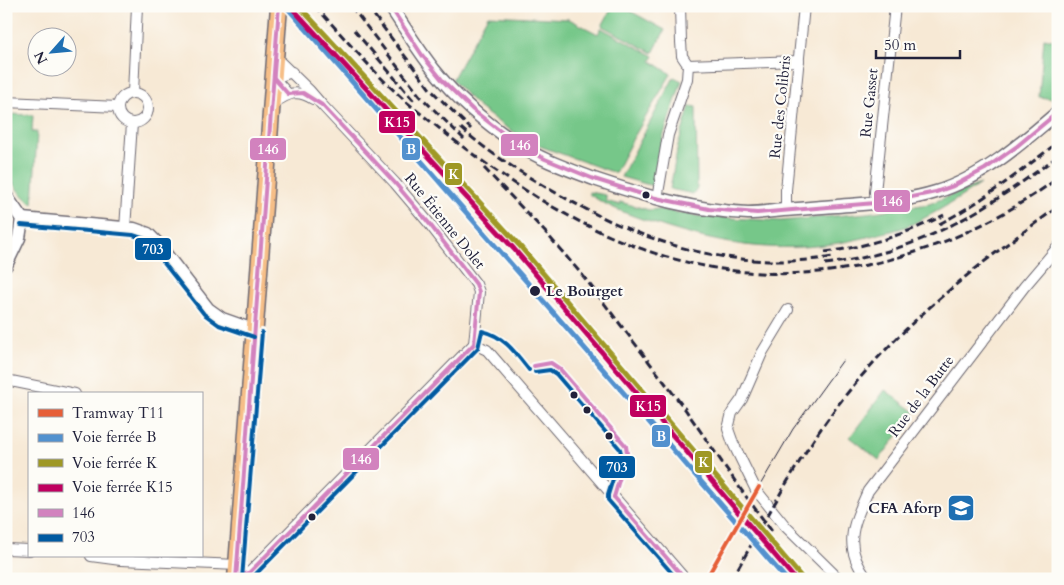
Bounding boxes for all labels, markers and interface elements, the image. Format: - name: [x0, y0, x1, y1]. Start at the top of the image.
- north arrow: [28, 28, 78, 78]
- scale bar: [876, 28, 960, 60]
- text: 50 m: [884, 35, 916, 55]
- text: N: [30, 48, 52, 67]
- street label: Rue des Colibris: [765, 54, 795, 160]
- street label: Rue Gasset: [855, 67, 883, 139]
- line badge: K15: [378, 110, 416, 134]
- text: K15: [384, 113, 410, 132]
- line badge: 146: [500, 133, 539, 157]
- text: 146: [509, 136, 531, 155]
- line badge: 146: [249, 137, 287, 161]
- line badge: B: [401, 137, 421, 161]
- text: 146: [257, 140, 279, 159]
- text: B: [406, 140, 416, 159]
- line badge: K: [444, 162, 463, 186]
- text: K: [448, 165, 460, 184]
- street label: Rue Étienne Dolet: [400, 169, 490, 273]
- line badge: 146: [873, 189, 911, 213]
- unlabelled marker: [641, 190, 651, 200]
- text: 146: [881, 192, 903, 211]
- line badge: 703: [134, 237, 172, 261]
- text: 703: [142, 240, 164, 259]
- place label: Le Bourget: [546, 281, 624, 301]
- marker: Le Bourget: [528, 284, 542, 298]
- street label: Rue de la Butte: [884, 351, 958, 441]
- unlabelled marker: [569, 390, 579, 400]
- legend: [28, 392, 202, 558]
- line badge: K15: [629, 394, 667, 418]
- text: K15: [635, 397, 661, 416]
- text: Tramway T11: [72, 403, 164, 423]
- unlabelled marker: [582, 405, 592, 415]
- line badge: B: [651, 424, 671, 448]
- text: Voie ferrée B: [72, 427, 156, 447]
- text: B: [656, 427, 666, 446]
- unlabelled marker: [604, 431, 614, 441]
- line badge: 146: [342, 447, 380, 471]
- text: 146: [350, 450, 372, 469]
- line badge: K: [694, 450, 713, 474]
- text: Voie ferrée K: [72, 453, 158, 473]
- text: K: [698, 453, 710, 472]
- line badge: 703: [598, 455, 636, 479]
- text: 703: [606, 458, 628, 477]
- text: Voie ferrée K15: [72, 477, 173, 497]
- school or university icon: CFA Aforp: [946, 493, 976, 523]
- place label: CFA Aforp: [868, 498, 942, 518]
- text: 146: [72, 503, 95, 523]
- unlabelled marker: [307, 512, 317, 522]
- text: 703: [72, 527, 95, 547]

